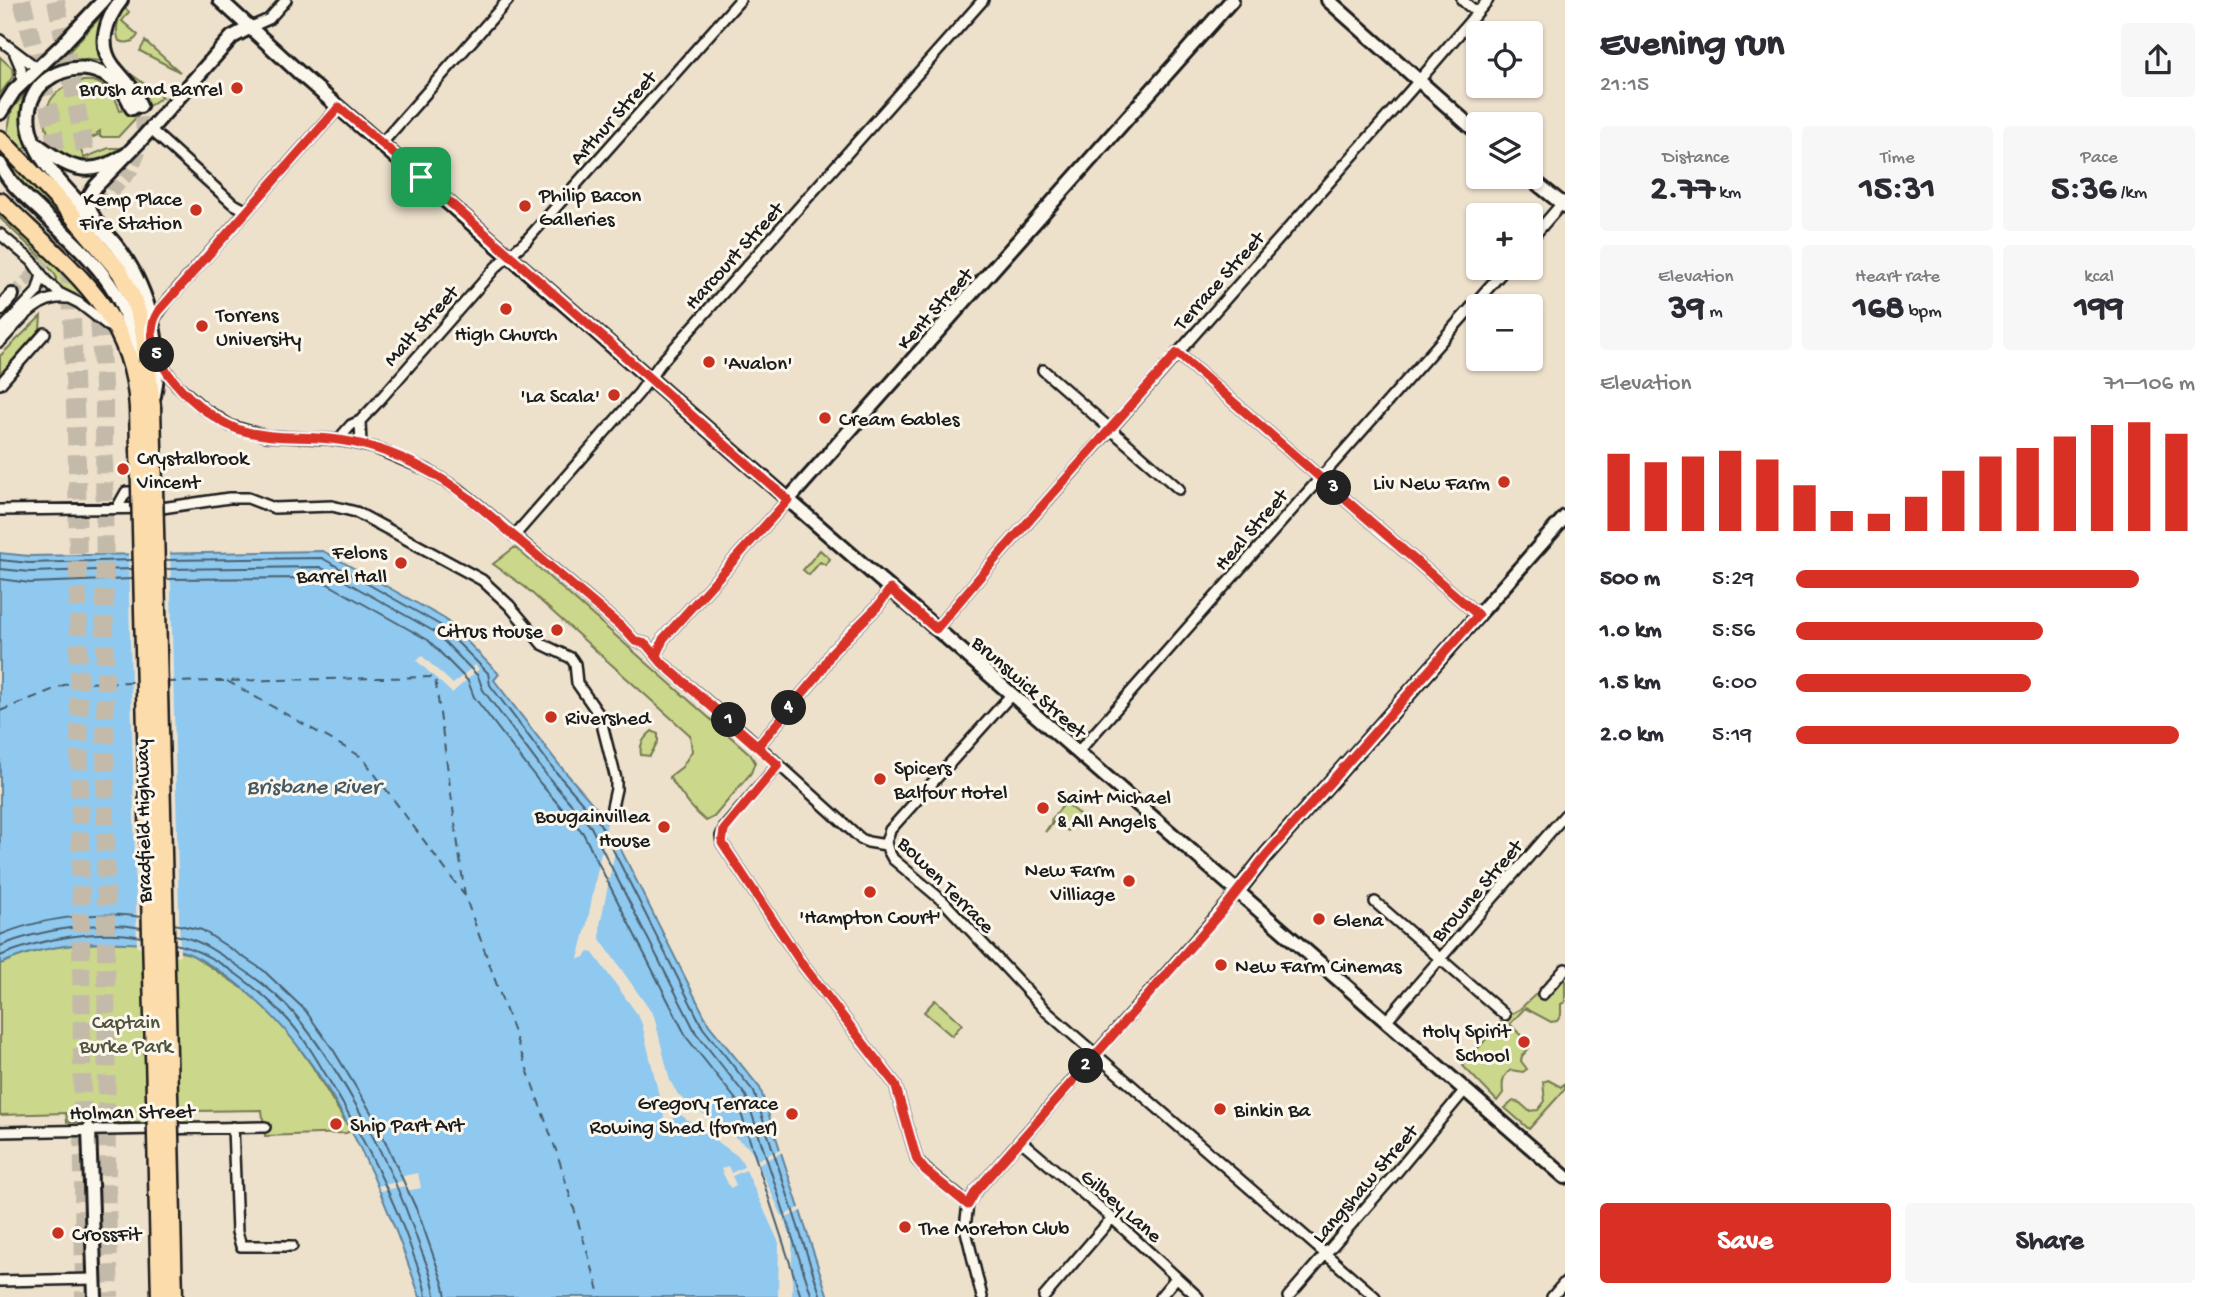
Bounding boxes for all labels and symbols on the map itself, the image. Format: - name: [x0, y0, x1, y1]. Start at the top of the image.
- street label: Arthur Street: [566, 65, 665, 172]
- place label: Brush and Barrel: [78, 79, 223, 104]
- marker: Brush and Barrel: [229, 80, 245, 96]
- pin: [391, 147, 451, 207]
- place label: Philip Bacon Galleries: [538, 185, 641, 234]
- place label: Kemp Place Fire Station: [78, 189, 183, 238]
- street label: Harcourt Street: [681, 197, 792, 316]
- marker: Philip Bacon Galleries: [517, 198, 533, 214]
- marker: Kemp Place Fire Station: [188, 202, 204, 218]
- street label: Terrace Street: [1169, 226, 1273, 338]
- street label: Kent Street: [893, 262, 982, 357]
- street label: Malt Street: [380, 280, 467, 373]
- marker: High Church: [498, 301, 514, 317]
- place label: Torrens University: [215, 305, 301, 354]
- marker: Torrens University: [194, 318, 210, 334]
- place label: High Church: [454, 324, 558, 349]
- pin: 5: [140, 338, 174, 372]
- place label: 'Avalon': [723, 353, 792, 378]
- marker: 'Avalon': [701, 354, 717, 370]
- place label: 'La Scala': [520, 386, 600, 411]
- marker: 'La Scala': [606, 387, 622, 403]
- place label: Cream Gables: [839, 409, 961, 434]
- marker: Cream Gables: [817, 410, 833, 426]
- place label: Crystalbrook Vincent: [136, 448, 251, 497]
- marker: Crystalbrook Vincent: [115, 461, 131, 477]
- pin: 3: [1316, 470, 1352, 505]
- place label: Liv New Farm: [1373, 473, 1490, 498]
- marker: Liv New Farm: [1496, 474, 1512, 490]
- street label: Heal Street: [1210, 483, 1296, 577]
- place label: Felons Barrel Hall: [295, 542, 388, 591]
- marker: Felons Barrel Hall: [393, 555, 409, 571]
- place label: Citrus House: [437, 621, 544, 646]
- marker: Citrus House: [549, 622, 565, 638]
- street label: Brunswick Street: [964, 631, 1092, 747]
- pin: 4: [772, 690, 806, 726]
- pin: 1: [712, 702, 746, 738]
- place label: Rivershed: [565, 708, 652, 733]
- marker: Rivershed: [543, 709, 559, 725]
- street label: Bradfield Highway: [132, 739, 159, 904]
- place label: Spicers Balfour Hotel: [893, 758, 1008, 807]
- marker: Spicers Balfour Hotel: [872, 771, 888, 787]
- water label: Brisbane River: [246, 775, 385, 802]
- place label: Saint Michael & All Angels: [1057, 787, 1171, 836]
- marker: Saint Michael & All Angels: [1035, 800, 1051, 816]
- place label: Bougainvillea House: [534, 806, 651, 855]
- marker: Bougainvillea House: [656, 819, 672, 835]
- street label: Bowen Terrace: [890, 832, 999, 941]
- street label: Browne Street: [1427, 834, 1531, 949]
- place label: New Farm Villiage: [1024, 860, 1116, 909]
- marker: New Farm Villiage: [1121, 873, 1137, 889]
- marker: 'Hampton Court': [862, 884, 878, 900]
- place label: 'Hampton Court': [799, 907, 941, 932]
- place label: Glena: [1333, 910, 1385, 935]
- marker: Glena: [1311, 911, 1327, 927]
- place label: New Farm Cinemas: [1235, 956, 1403, 981]
- marker: New Farm Cinemas: [1213, 957, 1229, 973]
- park label: Captain Burke Park: [78, 1012, 175, 1061]
- place label: Holy Spirit School: [1422, 1021, 1512, 1070]
- marker: Holy Spirit School: [1516, 1034, 1532, 1050]
- pin: 2: [1068, 1048, 1104, 1084]
- place label: Gregory Terrace Rowing Shed (former): [589, 1093, 779, 1142]
- place label: Binkin Ba: [1233, 1100, 1312, 1125]
- street label: Holman Street: [69, 1101, 197, 1128]
- marker: Binkin Ba: [1212, 1101, 1228, 1117]
- marker: Gregory Terrace Rowing Shed (former): [784, 1106, 800, 1122]
- place label: Ship Part Art: [350, 1115, 466, 1140]
- marker: Ship Part Art: [328, 1116, 344, 1132]
- street label: Langshaw Street: [1308, 1119, 1427, 1250]
- street label: Gilbey Lane: [1074, 1165, 1166, 1251]
- place label: The Moreton Club: [918, 1218, 1069, 1243]
- marker: The Moreton Club: [897, 1219, 913, 1235]
- place label: CrossFit: [72, 1224, 143, 1249]
- marker: CrossFit: [50, 1225, 66, 1241]

